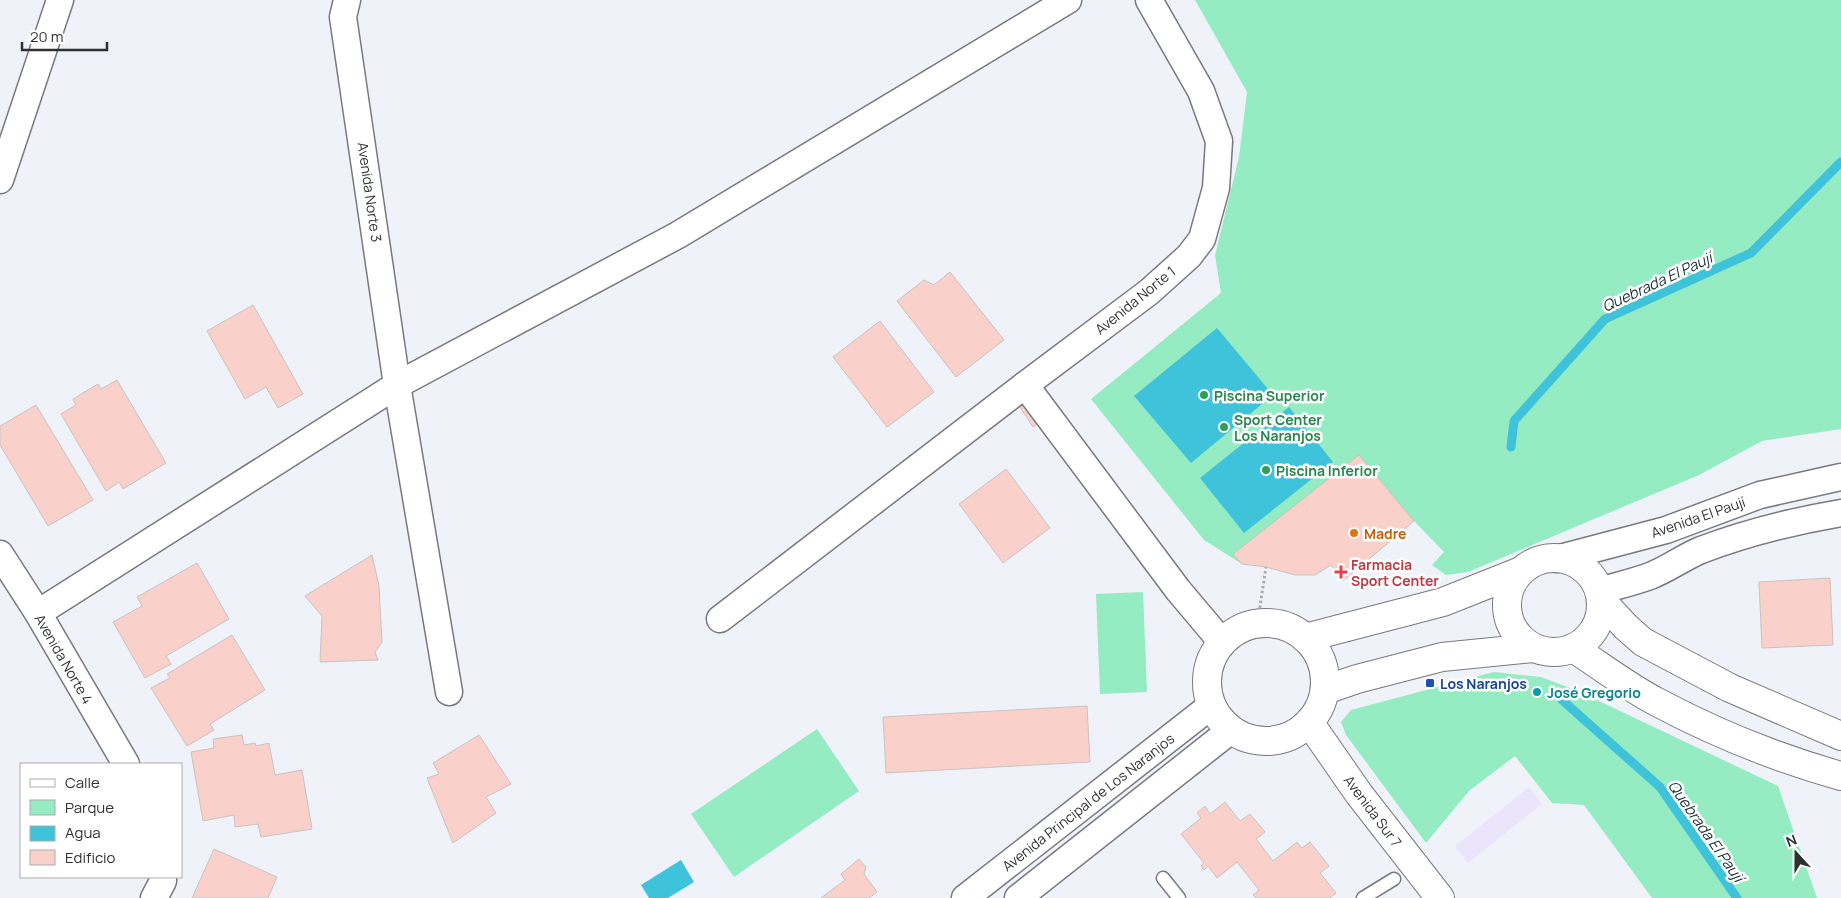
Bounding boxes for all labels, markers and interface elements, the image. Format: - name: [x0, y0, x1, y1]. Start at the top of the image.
- scale bar: [22, 20, 108, 52]
- text: 20 m: [30, 26, 63, 47]
- street label: Avenida Norte 3: [354, 141, 386, 243]
- water label: Quebrada El Paují: [1598, 246, 1719, 317]
- street label: Avenida Norte 1: [1091, 262, 1179, 338]
- place label: Piscina Superior: [1214, 386, 1325, 405]
- marker: Piscina Superior: [1198, 389, 1210, 401]
- place label: Sport Center Los Naranjos: [1234, 410, 1322, 445]
- marker: Sport Center Los Naranjos: [1218, 421, 1230, 433]
- place label: Piscina Inferior: [1276, 461, 1378, 480]
- marker: Piscina Inferior: [1260, 464, 1272, 476]
- street label: Avenida El Paují: [1648, 492, 1748, 542]
- place label: Madre: [1364, 524, 1407, 543]
- marker: Madre: [1348, 527, 1360, 539]
- place label: Farmacia Sport Center: [1351, 555, 1439, 590]
- marker: Farmacia Sport Center: [1335, 566, 1347, 578]
- street label: Avenida Norte 4: [31, 610, 97, 708]
- place label: Los Naranjos: [1440, 674, 1527, 693]
- marker: Los Naranjos: [1424, 677, 1436, 689]
- place label: José Gregorio: [1547, 683, 1641, 702]
- marker: José Gregorio: [1531, 686, 1543, 698]
- street label: Avenida Principal de Los Naranjos: [998, 729, 1178, 875]
- legend: [20, 763, 182, 878]
- street label: Avenida Sur 7: [1340, 771, 1406, 851]
- text: Calle: [65, 772, 100, 793]
- water label: Quebrada El Paují: [1663, 776, 1751, 889]
- text: Parque: [65, 797, 114, 818]
- text: Agua: [65, 822, 101, 843]
- north arrow: [1771, 828, 1821, 878]
- text: N: [1783, 830, 1799, 851]
- text: Edificio: [65, 847, 116, 868]

